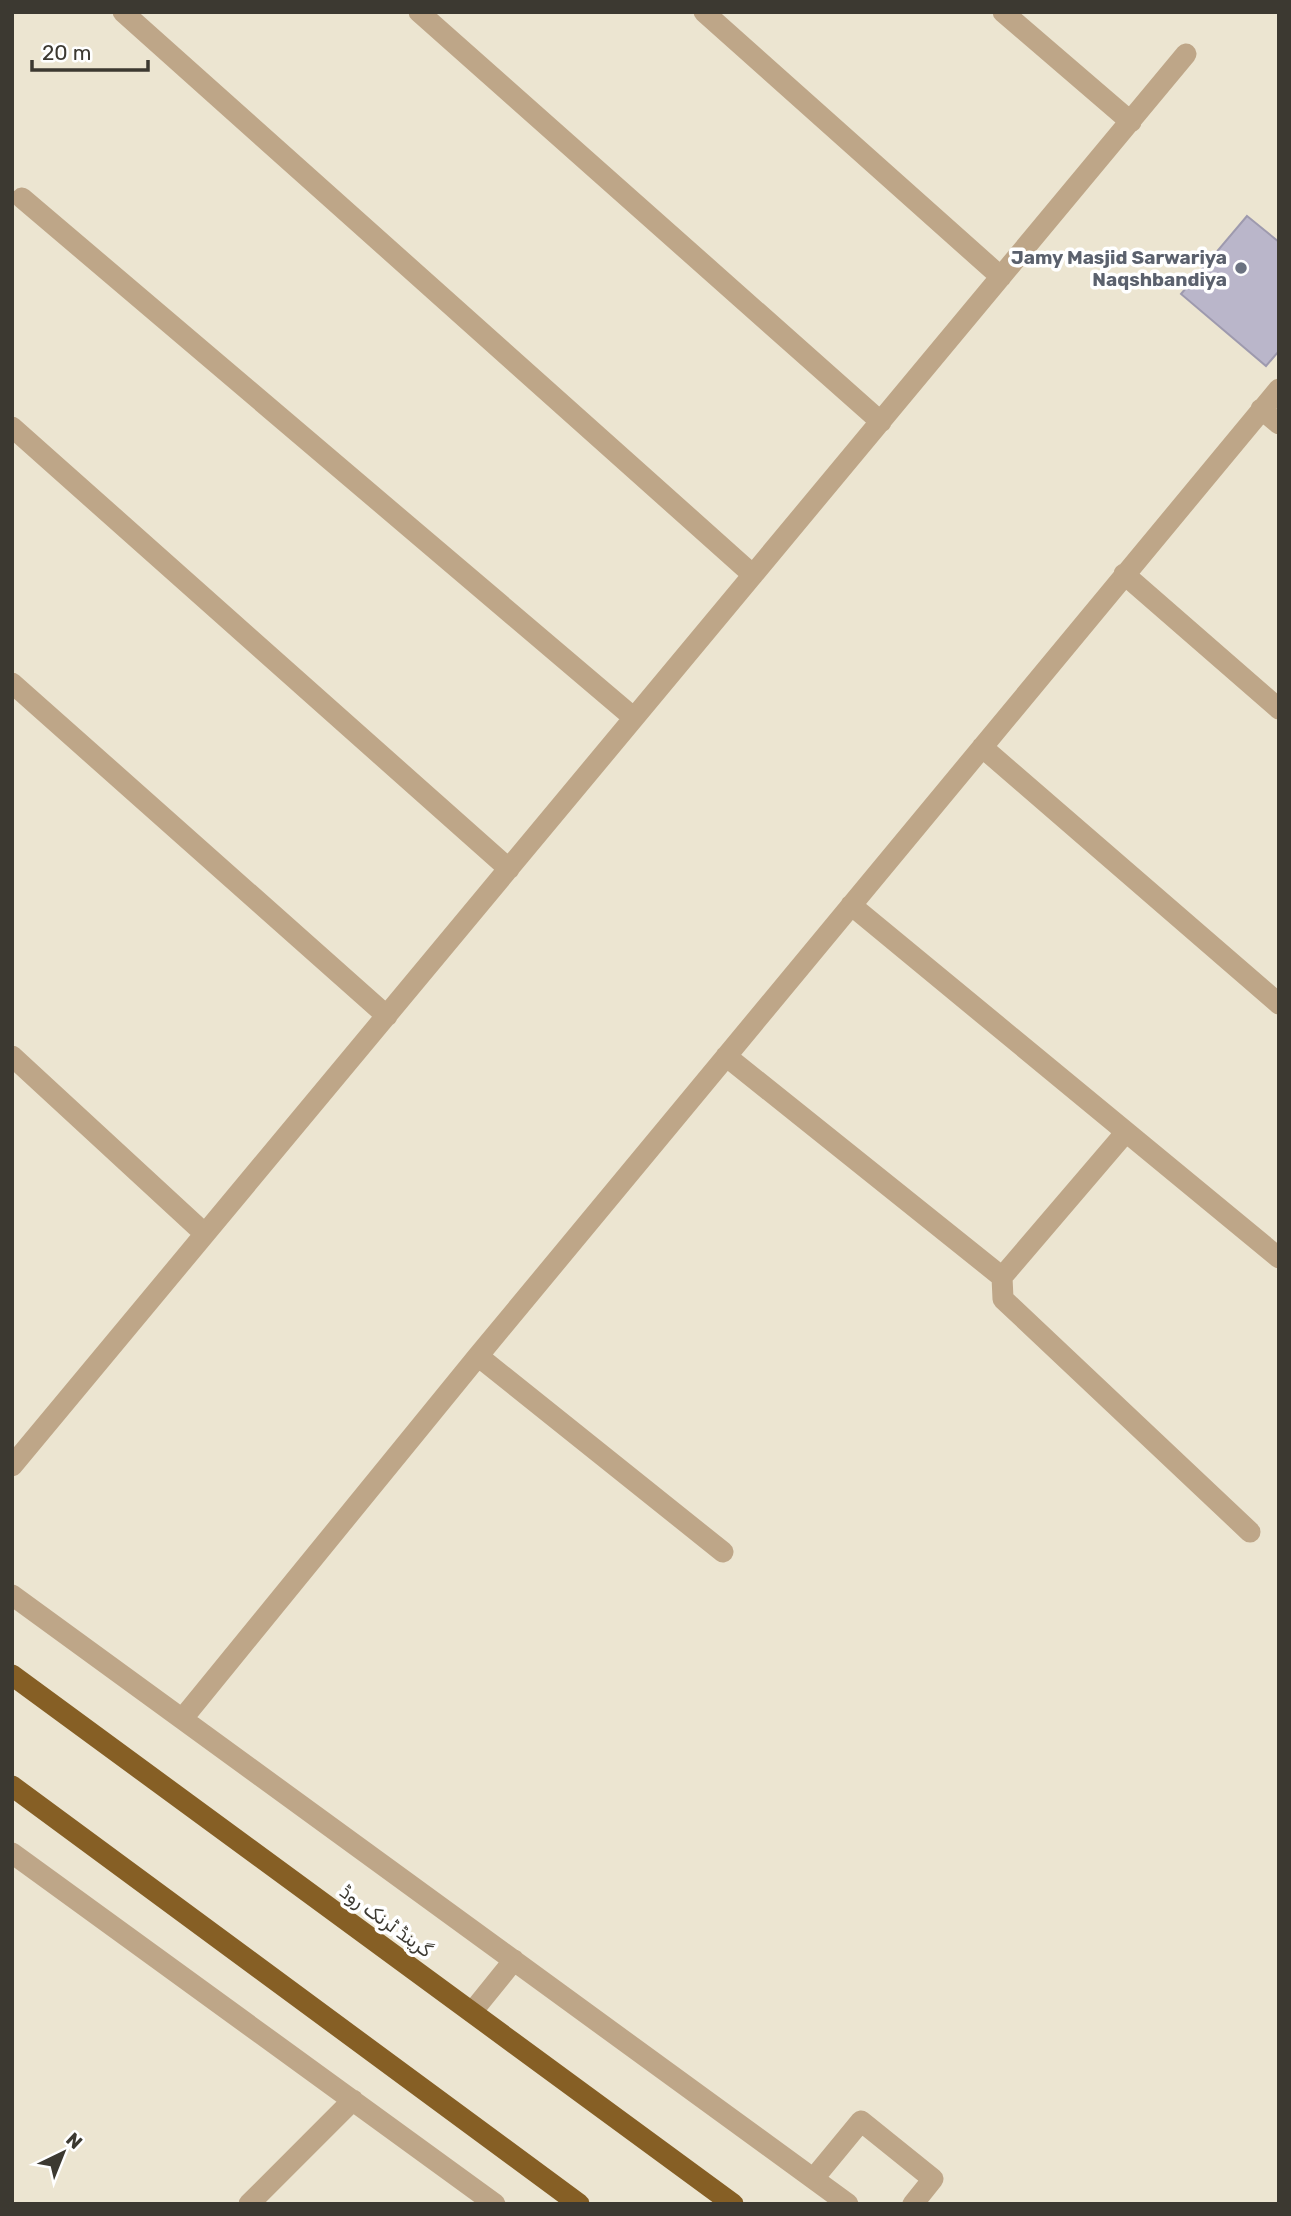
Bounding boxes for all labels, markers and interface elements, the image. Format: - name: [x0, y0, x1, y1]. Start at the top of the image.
- scale bar: [32, 28, 147, 72]
- text: 20 m: [42, 40, 91, 65]
- place label: Jamy Masjid Sarwariya Naqshbandiya: [1011, 246, 1227, 291]
- marker: Jamy Masjid Sarwariya Naqshbandiya: [1233, 260, 1249, 276]
- street label: گرینڈ ٹرنک روڈ: [336, 1880, 437, 1962]
- north arrow: [28, 2118, 98, 2188]
- text: N: [61, 2128, 87, 2154]

